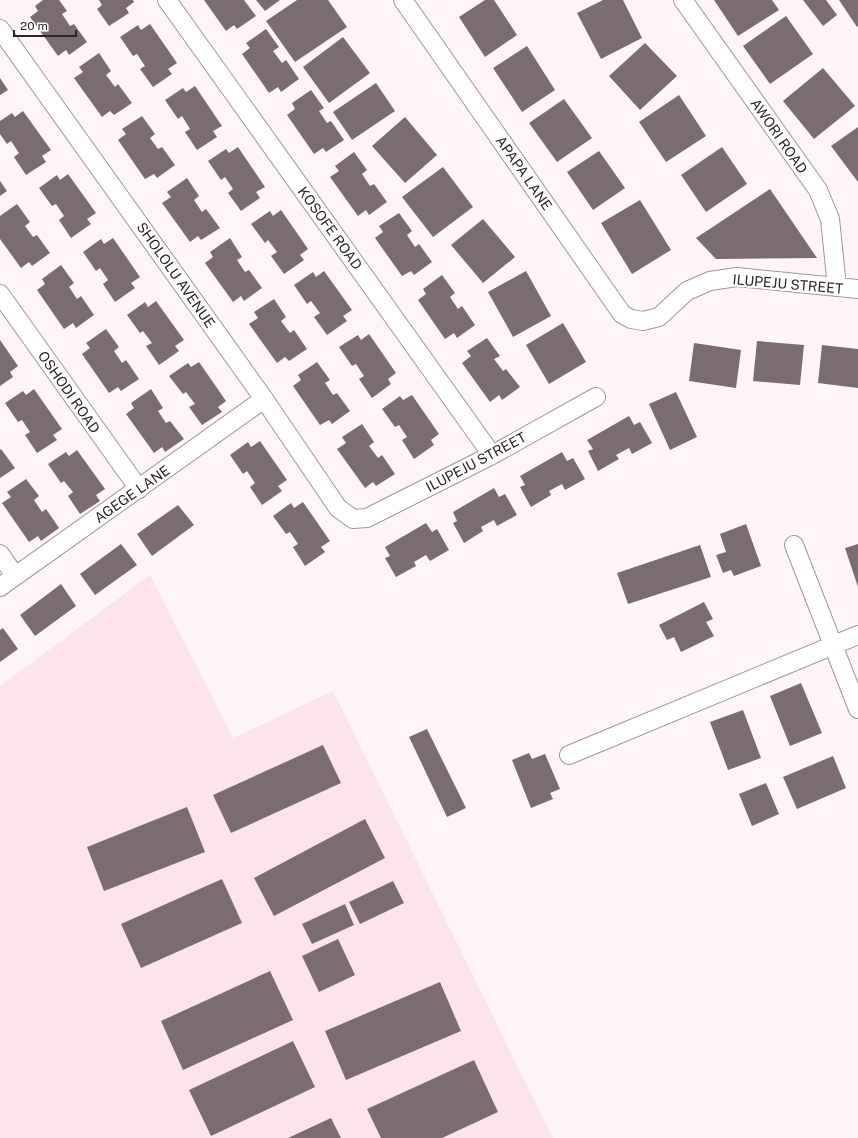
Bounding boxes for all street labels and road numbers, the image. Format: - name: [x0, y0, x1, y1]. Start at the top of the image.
- street label: AWORI ROAD: [747, 96, 811, 176]
- street label: APAPA LANE: [493, 133, 555, 213]
- street label: KOSOFE ROAD: [295, 183, 365, 273]
- street label: SHOLOLU AVENUE: [134, 219, 218, 331]
- street label: ILUPEJU STREET: [732, 271, 844, 297]
- street label: OSHODI ROAD: [35, 348, 103, 436]
- street label: ILUPEJU STREET: [423, 429, 529, 495]
- street label: AGEGE LANE: [91, 462, 173, 526]

